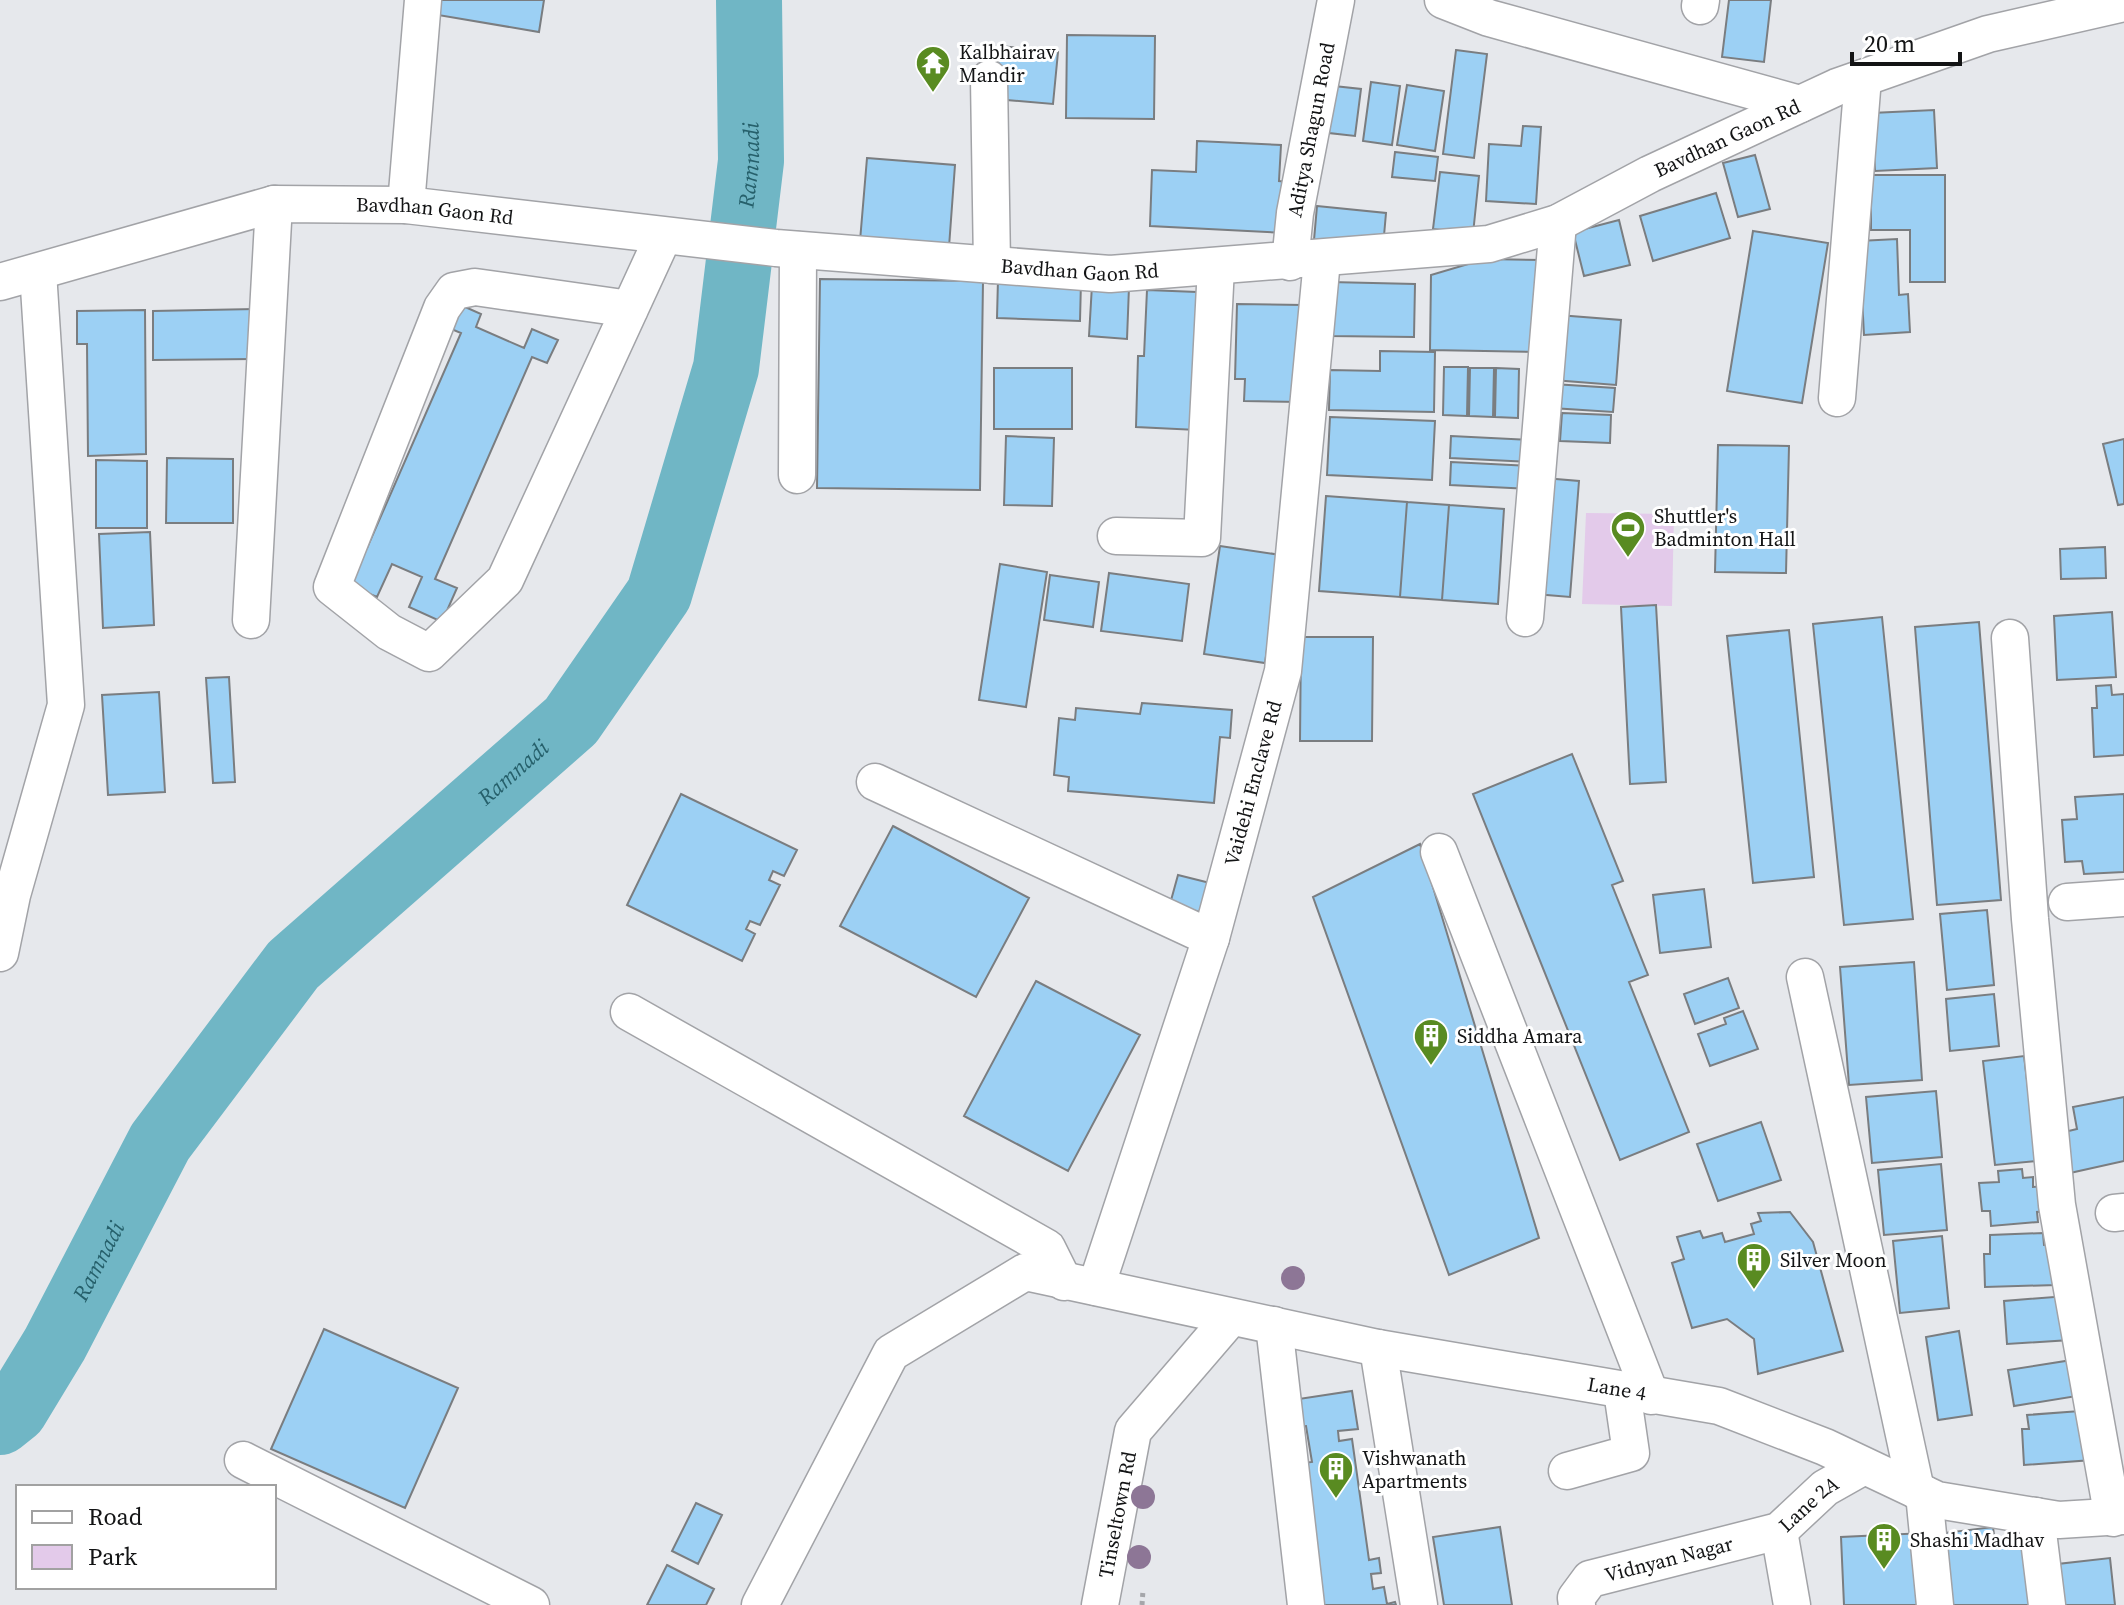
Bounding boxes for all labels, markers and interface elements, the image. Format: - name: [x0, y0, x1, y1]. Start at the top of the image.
- scale bar: [1852, 16, 1960, 66]
- text: 20 m: [1864, 27, 1915, 60]
- place label: Kalbhairav Mandir: [959, 38, 1056, 89]
- street label: Aditya Shagun Road: [1280, 39, 1342, 220]
- temple icon: Kalbhairav Mandir: [914, 44, 952, 94]
- street label: Bavdhan Gaon Rd: [1650, 92, 1805, 184]
- water label: Ramnadi: [730, 122, 766, 210]
- street label: Bavdhan Gaon Rd: [356, 191, 516, 231]
- street label: Bavdhan Gaon Rd: [1000, 252, 1160, 288]
- place label: Shuttler's Badminton Hall: [1654, 502, 1796, 553]
- sports icon: Shuttler's Badminton Hall: [1609, 509, 1647, 559]
- street label: Vaidehi Enclave Rd: [1217, 697, 1289, 869]
- water label: Ramnadi: [470, 732, 555, 812]
- building icon: Siddha Amara: [1412, 1017, 1450, 1067]
- place label: Siddha Amara: [1457, 1022, 1583, 1050]
- water label: Ramnadi: [65, 1216, 131, 1307]
- building icon: Silver Moon: [1735, 1241, 1773, 1291]
- place label: Silver Moon: [1780, 1246, 1887, 1274]
- street label: Lane 4: [1585, 1370, 1648, 1407]
- place label: Vishwanath Apartments: [1362, 1444, 1467, 1495]
- street label: Tinseltown Rd: [1091, 1448, 1143, 1580]
- building icon: Vishwanath Apartments: [1317, 1450, 1355, 1500]
- street label: Lane 2A: [1772, 1469, 1844, 1538]
- legend: [16, 1485, 276, 1589]
- text: Road: [88, 1500, 143, 1533]
- building icon: Shashi Madhav: [1865, 1521, 1903, 1571]
- place label: Shashi Madhav: [1910, 1526, 2044, 1554]
- street label: Vidnyan Nagar: [1602, 1529, 1737, 1589]
- text: Park: [88, 1540, 138, 1573]

